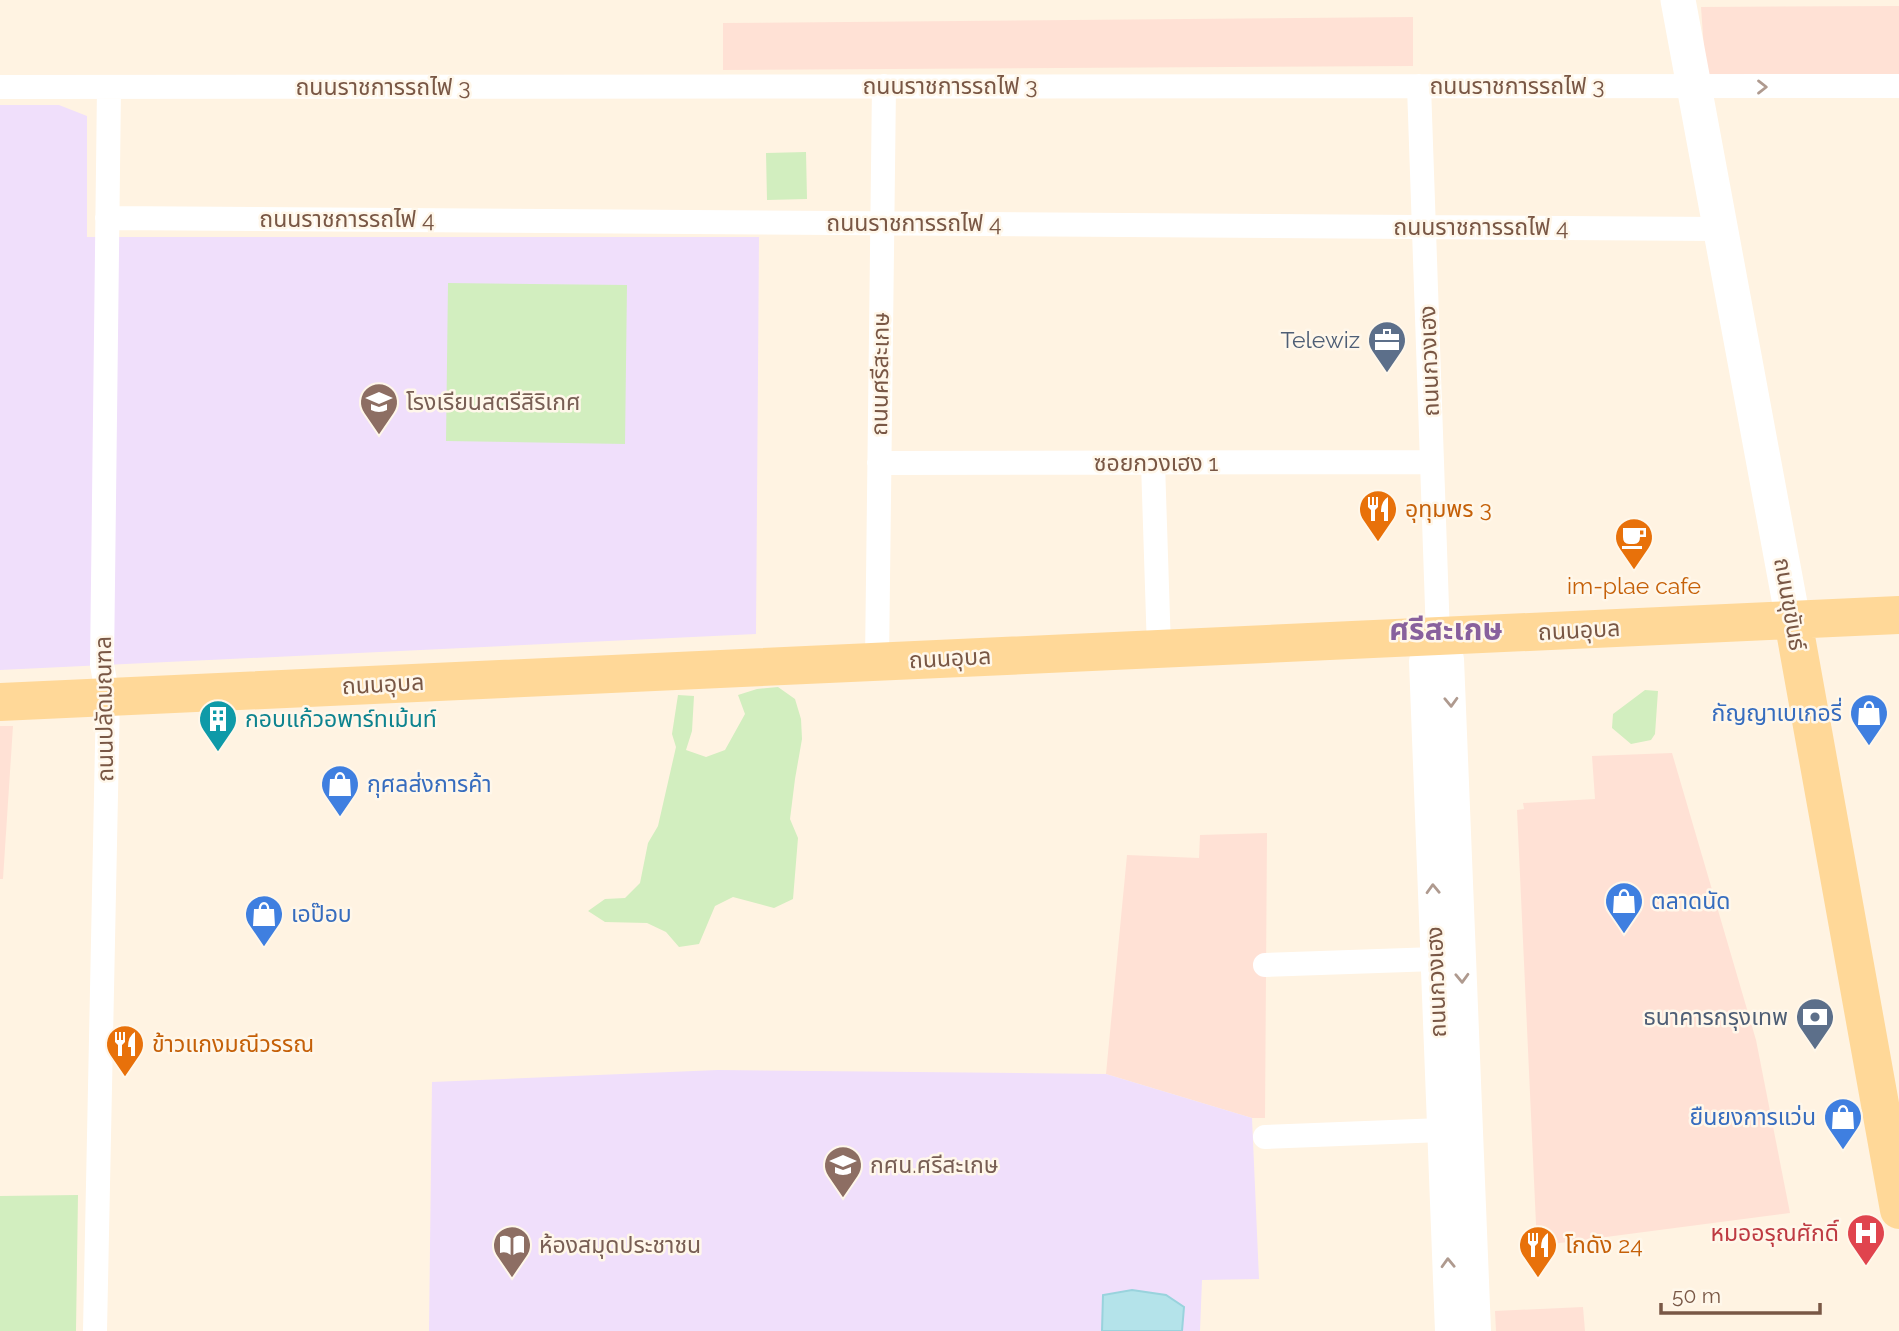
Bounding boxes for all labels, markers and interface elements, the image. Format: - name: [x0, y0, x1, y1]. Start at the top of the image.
- street label: ถนนราชการรถไฟ 3: [862, 72, 1038, 99]
- street label: ถนนราชการรถไฟ 3: [1429, 72, 1605, 99]
- street label: ถนนราชการรถไฟ 3: [295, 73, 471, 100]
- one-way arrow: [1758, 79, 1768, 95]
- street label: ถนนราชการรถไฟ 4: [259, 205, 435, 232]
- street label: ถนนราชการรถไฟ 4: [826, 209, 1002, 236]
- street label: ถนนราชการรถไฟ 4: [1393, 213, 1569, 240]
- street label: ถนนกวงเฮง: [1413, 305, 1444, 417]
- street label: ถนนศรีสะเกษ: [865, 312, 894, 436]
- office icon: Telewiz: [1366, 319, 1408, 374]
- place label: Telewiz: [1281, 326, 1360, 353]
- school or university icon: โรงเรียนสตรีสิริเกศ: [358, 381, 400, 436]
- place label: โรงเรียนสตรีสิริเกศ: [406, 388, 580, 415]
- street label: ซอยกวงเฮง 1: [1094, 449, 1218, 476]
- restaurant icon: อุทุมพร 3: [1357, 488, 1399, 543]
- place label: อุทุมพร 3: [1405, 495, 1492, 523]
- cafe icon: im-plae cafe: [1613, 516, 1655, 571]
- street label: ถนนขุขันธ์: [1768, 555, 1812, 653]
- place label: im-plae cafe: [1567, 572, 1701, 599]
- district label: ศรีสะเกษ: [1389, 612, 1503, 647]
- street label: ถนนอุบล: [1537, 614, 1621, 646]
- street label: ถนนปลัดมณฑล: [89, 636, 118, 782]
- street label: ถนนอุบล: [908, 642, 992, 674]
- street label: ถนนอุบล: [341, 668, 425, 700]
- shop icon: กัญญาเบเกอรี่: [1848, 692, 1890, 747]
- one-way arrow: [1443, 696, 1458, 707]
- place label: กัญญาเบเกอรี่: [1712, 697, 1842, 726]
- building icon: กอบแก้วอพาร์ทเม้นท์: [197, 698, 239, 753]
- place label: กอบแก้วอพาร์ทเม้นท์: [245, 705, 437, 732]
- shop icon: กุศลส่งการค้า: [319, 763, 361, 818]
- place label: กุศลส่งการค้า: [367, 770, 492, 798]
- shop icon: ตลาดนัด: [1603, 880, 1645, 935]
- one-way arrow: [1425, 883, 1440, 894]
- place label: ตลาดนัด: [1651, 887, 1731, 914]
- shop icon: เอป๊อบ: [243, 893, 285, 948]
- place label: เอป๊อบ: [291, 900, 352, 927]
- street label: ถนนกวงเฮง: [1420, 926, 1451, 1038]
- one-way arrow: [1455, 973, 1470, 984]
- bank icon: ธนาคารกรุงเทพ: [1794, 996, 1836, 1051]
- place label: ธนาคารกรุงเทพ: [1643, 1003, 1788, 1031]
- restaurant icon: ข้าวแกงมณีวรรณ: [104, 1023, 146, 1078]
- place label: ข้าวแกงมณีวรรณ: [152, 1030, 314, 1057]
- shop icon: ยืนยงการแว่น: [1822, 1096, 1864, 1151]
- place label: ยืนยงการแว่น: [1690, 1103, 1816, 1130]
- school or university icon: กศน.ศรีสะเกษ: [822, 1144, 864, 1199]
- place label: กศน.ศรีสะเกษ: [870, 1151, 999, 1178]
- hospital icon: หมออรุณศักดิ์: [1845, 1212, 1887, 1267]
- place label: หมออรุณศักดิ์: [1710, 1219, 1839, 1247]
- library icon: ห้องสมุดประชาชน: [491, 1224, 533, 1279]
- restaurant icon: โกดัง 24: [1517, 1224, 1559, 1279]
- place label: ห้องสมุดประชาชน: [539, 1231, 701, 1259]
- place label: โกดัง 24: [1565, 1231, 1643, 1258]
- one-way arrow: [1440, 1257, 1455, 1268]
- scale bar: [1661, 1272, 1820, 1316]
- text: 50 m: [1672, 1283, 1721, 1308]

